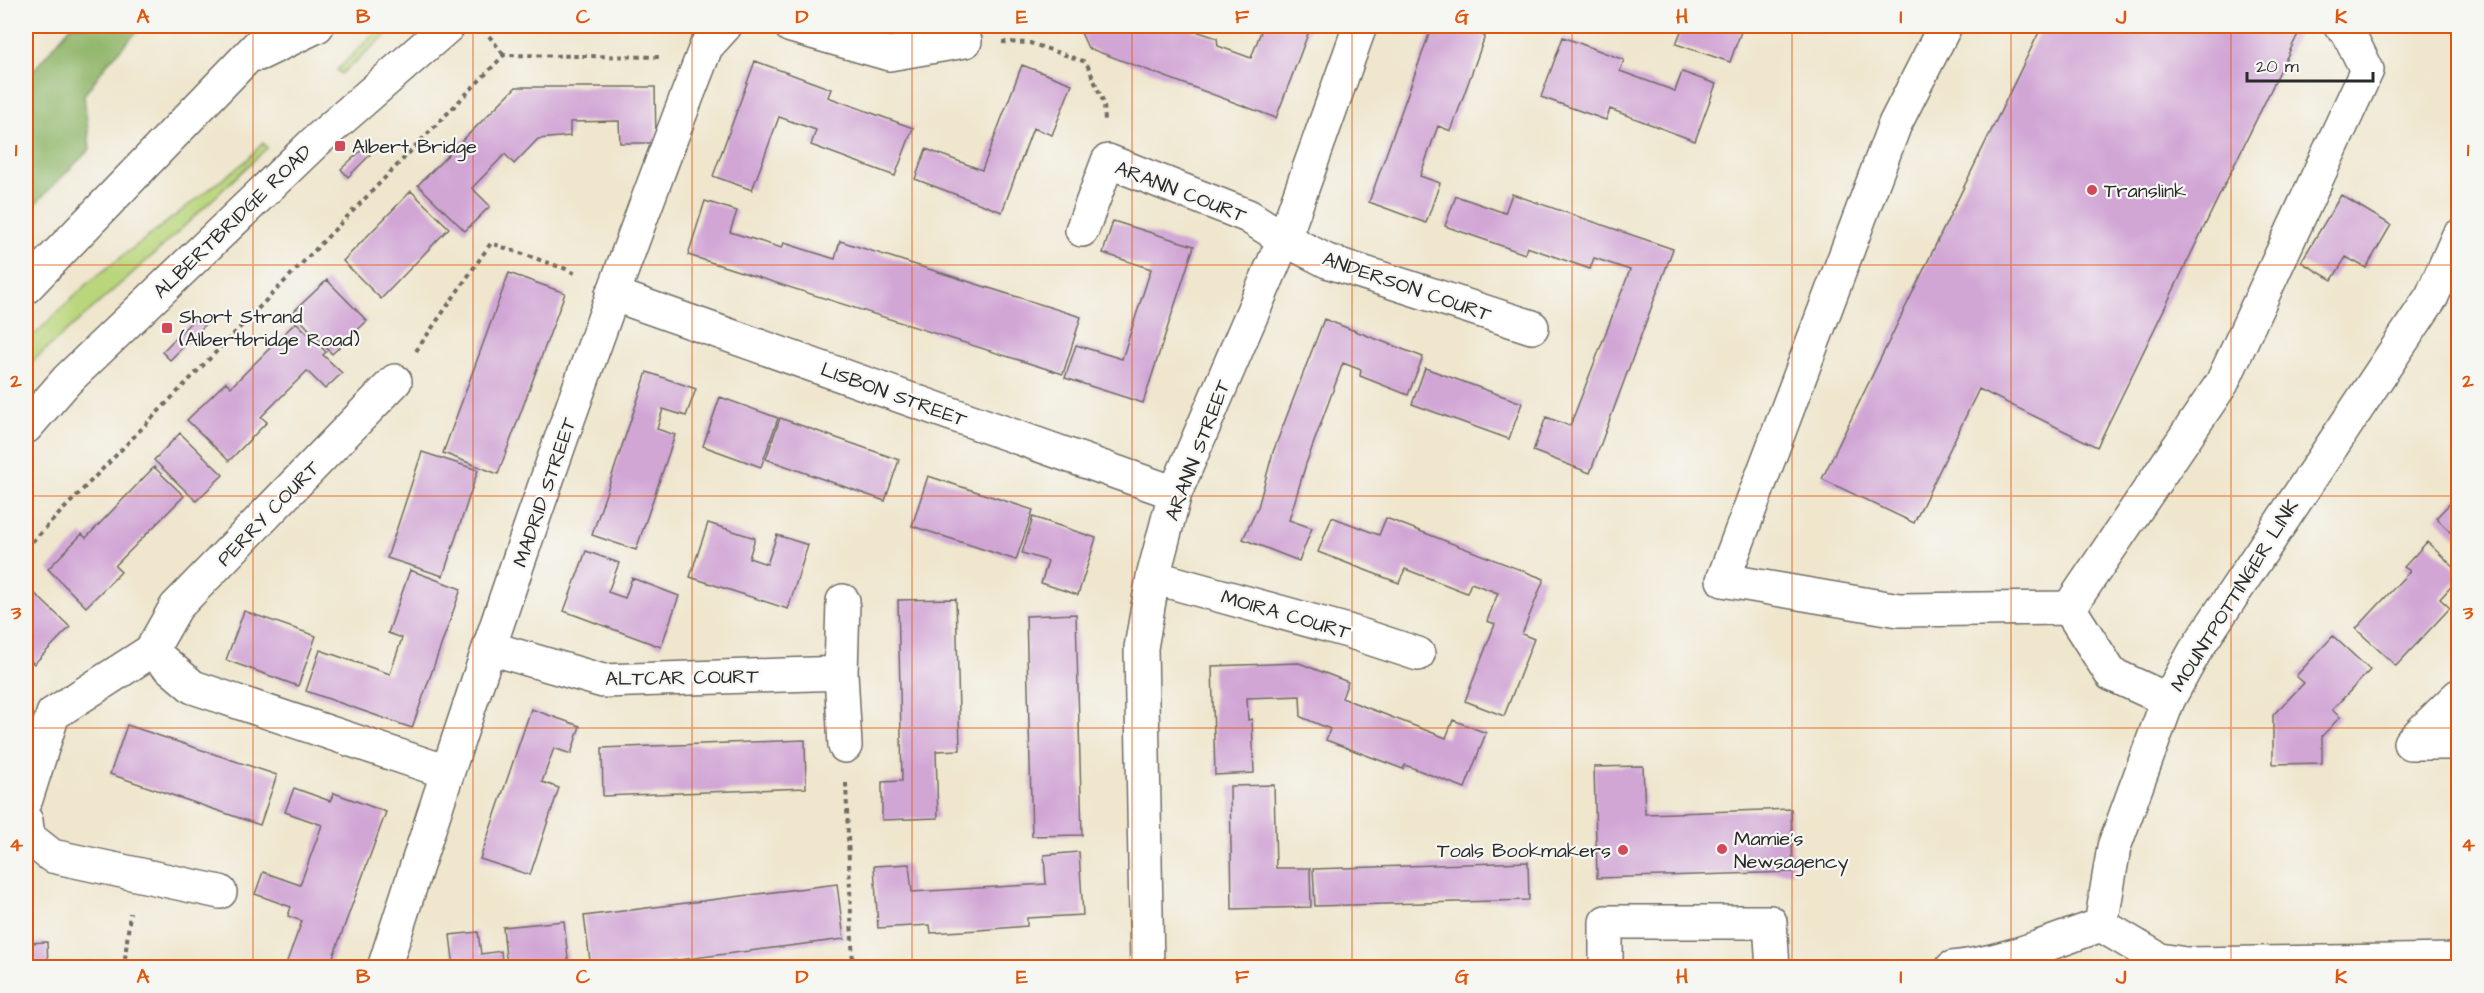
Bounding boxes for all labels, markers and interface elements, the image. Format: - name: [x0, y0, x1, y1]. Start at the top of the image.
- text: A: [137, 3, 150, 31]
- text: B: [356, 3, 371, 31]
- text: C: [576, 3, 591, 31]
- text: D: [796, 3, 809, 31]
- text: E: [1016, 3, 1028, 31]
- text: F: [1235, 3, 1250, 31]
- text: G: [1455, 3, 1469, 31]
- text: H: [1676, 3, 1688, 31]
- text: I: [1899, 3, 1903, 31]
- text: J: [2115, 3, 2127, 31]
- text: K: [2335, 3, 2348, 31]
- scale bar: [2247, 45, 2373, 83]
- text: 20 m: [2256, 54, 2299, 79]
- place label: Albert Bridge: [352, 133, 477, 162]
- text: 1: [15, 136, 18, 164]
- text: 1: [2467, 136, 2470, 164]
- street label: ALBERTBRIDGE ROAD: [147, 138, 318, 305]
- marker: Albert Bridge: [333, 139, 347, 153]
- street label: ARANN COURT: [1111, 154, 1251, 230]
- place label: Translink: [2104, 177, 2186, 205]
- marker: Translink: [2085, 183, 2099, 197]
- street label: ANDERSON COURT: [1319, 245, 1495, 329]
- place label: Short Strand (Albertbridge Road): [179, 303, 360, 355]
- marker: Short Strand (Albertbridge Road): [160, 321, 174, 335]
- street label: LISBON STREET: [817, 356, 971, 435]
- text: 2: [9, 367, 22, 395]
- text: 2: [2461, 367, 2474, 395]
- street label: ARANN STREET: [1158, 375, 1238, 525]
- street label: MADRID STREET: [506, 413, 584, 571]
- street label: PERRY COURT: [211, 454, 327, 573]
- street label: MOUNTPOTTINGER LINK: [2164, 494, 2306, 697]
- street label: MOIRA COURT: [1218, 583, 1354, 647]
- text: 3: [10, 599, 22, 627]
- text: 3: [2462, 599, 2474, 627]
- street label: ALTCAR COURT: [605, 663, 760, 693]
- place label: Mamie's Newsagency: [1734, 825, 1849, 877]
- text: 4: [9, 831, 23, 859]
- text: 4: [2461, 831, 2475, 859]
- place label: Toals Bookmakers: [1437, 837, 1611, 865]
- marker: Mamie's Newsagency: [1715, 842, 1729, 856]
- marker: Toals Bookmakers: [1616, 843, 1630, 857]
- text: A: [137, 963, 150, 991]
- text: B: [356, 963, 371, 991]
- text: C: [576, 963, 591, 991]
- text: D: [796, 963, 809, 991]
- text: E: [1016, 963, 1028, 991]
- text: F: [1235, 963, 1250, 991]
- text: G: [1455, 963, 1469, 991]
- text: H: [1676, 963, 1688, 991]
- text: I: [1899, 963, 1903, 991]
- text: J: [2115, 963, 2127, 991]
- text: K: [2335, 963, 2348, 991]

